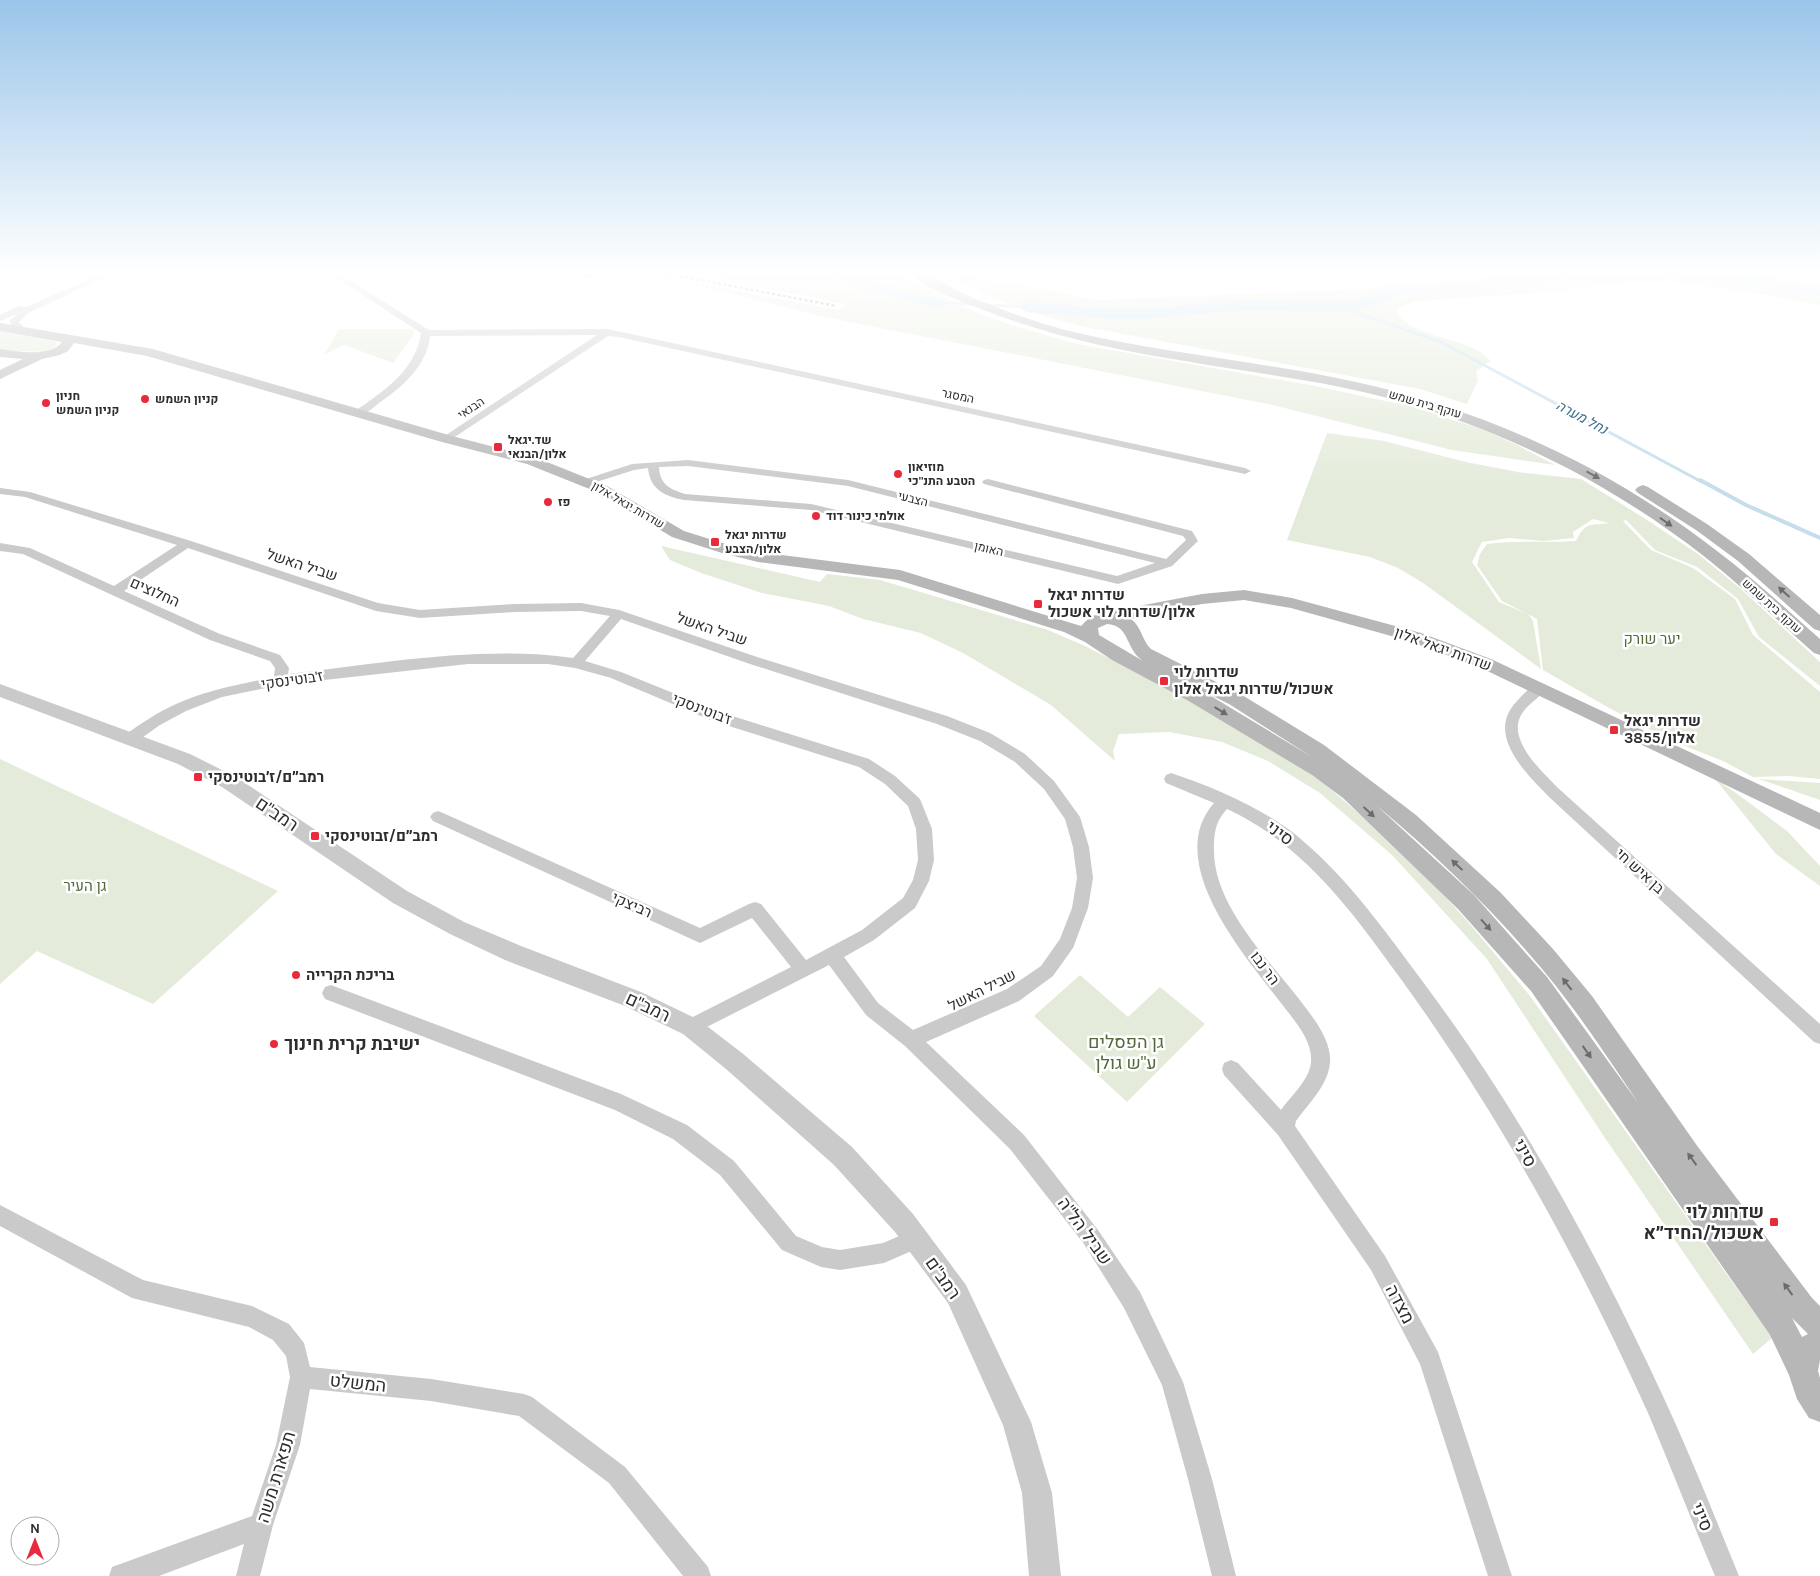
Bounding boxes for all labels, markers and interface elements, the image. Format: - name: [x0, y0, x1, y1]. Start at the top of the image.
- street label: המסגר: [940, 386, 976, 406]
- street label: עוקף בית שמש: [1387, 387, 1463, 421]
- place label: חניון קניון השמש: [56, 389, 119, 417]
- place label: קניון השמש: [155, 392, 218, 406]
- marker: קניון השמש: [139, 393, 151, 405]
- street label: הבנאי: [455, 394, 487, 422]
- marker: חניון קניון השמש: [40, 397, 52, 409]
- water label: נחל מערה: [1553, 397, 1611, 438]
- place label: שד.יגאל אלון/הבנאי: [508, 433, 567, 461]
- marker: שד.יגאל אלון/הבנאי: [492, 441, 504, 453]
- place label: מוזיאון הטבע התנ"כי: [908, 460, 975, 488]
- marker: מוזיאון הטבע התנ"כי: [892, 468, 904, 480]
- one-way arrow: [1586, 471, 1601, 479]
- street label: שדרות יגאל אלון: [589, 479, 667, 531]
- street label: הצבעי: [897, 489, 929, 509]
- place label: פז: [558, 495, 571, 509]
- marker: פז: [542, 496, 554, 508]
- place label: אולמי כינור דוד: [826, 509, 905, 523]
- marker: אולמי כינור דוד: [810, 510, 822, 522]
- one-way arrow: [1660, 517, 1673, 527]
- place label: שדרות יגאל אלון/הצבע: [725, 528, 786, 556]
- marker: שדרות יגאל אלון/הצבע: [709, 536, 721, 548]
- street label: האומן: [973, 539, 1005, 559]
- street label: שביל האשל: [264, 545, 340, 585]
- street label: החלוצים: [127, 573, 183, 611]
- street label: עוקף בית שמש: [1739, 576, 1805, 636]
- place label: שדרות יגאל אלון/שדרות לוי אשכול: [1048, 586, 1196, 621]
- one-way arrow: [1778, 586, 1790, 598]
- marker: שדרות יגאל אלון/שדרות לוי אשכול: [1032, 598, 1044, 610]
- street label: שביל האשל: [674, 608, 750, 650]
- street label: שדרות יגאל אלון: [1392, 623, 1494, 675]
- park label: יער שורק: [1623, 630, 1681, 648]
- place label: שדרות לוי אשכול/שדרות יגאל אלון: [1174, 663, 1333, 698]
- street label: ז'בוטינסקי: [260, 667, 324, 693]
- marker: שדרות לוי אשכול/שדרות יגאל אלון: [1158, 675, 1170, 687]
- street label: ז'בוטינסקי: [670, 689, 734, 729]
- one-way arrow: [1214, 707, 1227, 716]
- place label: שדרות יגאל אלון/3855: [1624, 712, 1701, 747]
- marker: שדרות יגאל אלון/3855: [1608, 724, 1620, 736]
- place label: רמב״ם/ז׳בוטינסקי: [208, 768, 324, 786]
- marker: רמב״ם/ז׳בוטינסקי: [192, 771, 204, 783]
- street label: רמב"ם: [252, 792, 302, 836]
- one-way arrow: [1363, 806, 1375, 818]
- street label: סיני: [1262, 816, 1298, 850]
- place label: רמב״ם/זבוטינסקי: [325, 827, 438, 845]
- marker: רמב״ם/זבוטינסקי: [309, 830, 321, 842]
- street label: בן איש חי: [1612, 845, 1668, 897]
- one-way arrow: [1451, 859, 1463, 871]
- park label: גן העיר: [63, 877, 107, 895]
- street label: רביצקי: [609, 888, 655, 922]
- one-way arrow: [1480, 918, 1492, 930]
- street label: הר נבו: [1247, 948, 1283, 988]
- street label: שביל האשל: [945, 965, 1019, 1015]
- place label: בריכת הקרייה: [306, 966, 394, 984]
- marker: בריכת הקרייה: [290, 969, 302, 981]
- one-way arrow: [1561, 978, 1572, 991]
- street label: רמב"ם: [622, 987, 674, 1027]
- park label: גן הפסלים ע"ש גולן: [1088, 1031, 1164, 1074]
- place label: ישיבת קרית חינוך: [284, 1033, 420, 1055]
- marker: ישיבת קרית חינוך: [268, 1038, 280, 1050]
- one-way arrow: [1582, 1045, 1592, 1059]
- street label: סיני: [1508, 1135, 1542, 1171]
- one-way arrow: [1687, 1152, 1697, 1166]
- street label: שביל הל"ה: [1053, 1193, 1117, 1269]
- place label: שדרות לוי אשכול/החיד״א: [1644, 1201, 1764, 1244]
- marker: שדרות לוי אשכול/החיד״א: [1768, 1216, 1780, 1228]
- street label: רמב"ם: [921, 1253, 965, 1303]
- street label: מצדה: [1381, 1281, 1419, 1327]
- one-way arrow: [1783, 1282, 1793, 1296]
- street label: המשלט: [329, 1369, 387, 1397]
- street label: תפארת משה: [252, 1428, 300, 1526]
- street label: סיני: [1686, 1499, 1718, 1535]
- north arrow: [10, 1516, 60, 1566]
- text: N: [30, 1520, 40, 1537]

